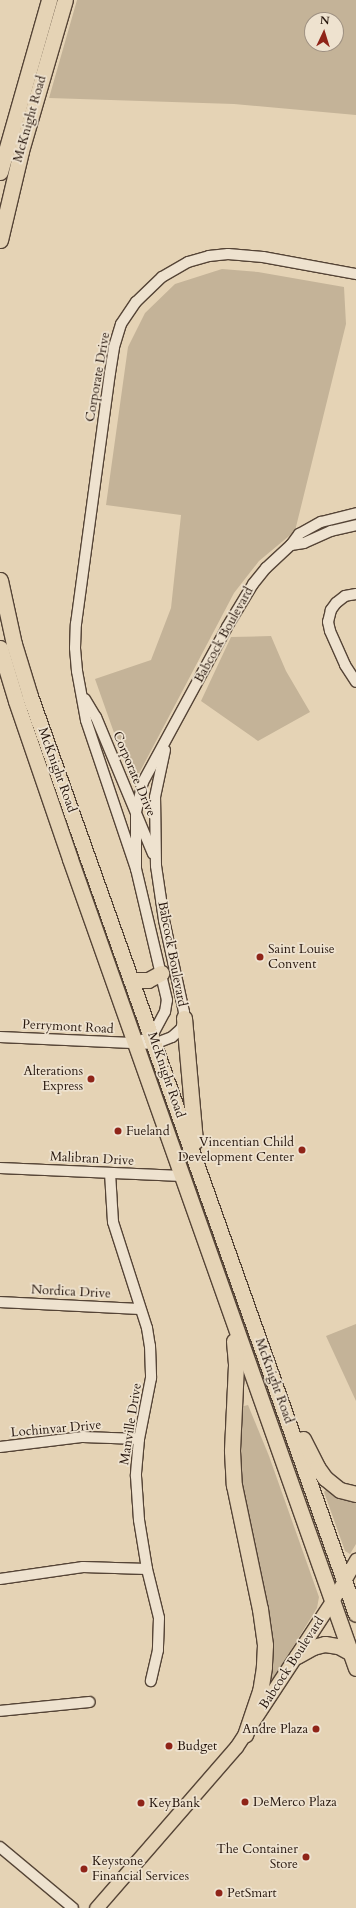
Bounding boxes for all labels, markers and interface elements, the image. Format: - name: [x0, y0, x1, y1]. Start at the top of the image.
- north arrow: [304, 12, 344, 52]
- text: N: [320, 13, 330, 28]
- street label: McKnight Road: [10, 74, 50, 164]
- street label: Corporate Drive: [82, 331, 114, 423]
- street label: Babcock Boulevard: [191, 585, 257, 685]
- street label: McKnight Road: [34, 725, 80, 815]
- street label: Corporate Drive: [109, 729, 159, 819]
- street label: Babcock Boulevard: [154, 900, 190, 1008]
- place label: Saint Louise Convent: [268, 942, 335, 973]
- marker: Saint Louise Convent: [255, 952, 265, 962]
- street label: Perrymont Road: [22, 1017, 114, 1037]
- street label: McKnight Road: [144, 1030, 188, 1120]
- place label: Alterations Express: [24, 1064, 83, 1095]
- marker: Alterations Express: [86, 1074, 96, 1084]
- place label: Fueland: [126, 1123, 170, 1139]
- marker: Fueland: [113, 1126, 123, 1136]
- place label: Vincentian Child Development Center: [178, 1135, 294, 1166]
- marker: Vincentian Child Development Center: [297, 1145, 307, 1155]
- street label: Malibran Drive: [49, 1149, 135, 1169]
- street label: Nordica Drive: [31, 1282, 111, 1302]
- street label: McKnight Road: [251, 1336, 297, 1426]
- street label: Manville Drive: [117, 1382, 145, 1466]
- street label: Lochinvar Drive: [10, 1417, 102, 1441]
- street label: Babcock Boulevard: [256, 1614, 328, 1712]
- place label: Andre Plaza: [242, 1721, 308, 1737]
- marker: Andre Plaza: [311, 1724, 321, 1734]
- place label: Budget: [177, 1738, 217, 1754]
- marker: Budget: [164, 1741, 174, 1751]
- place label: DeMerco Plaza: [253, 1794, 337, 1810]
- place label: KeyBank: [149, 1795, 200, 1811]
- marker: DeMerco Plaza: [240, 1797, 250, 1807]
- marker: KeyBank: [136, 1798, 146, 1808]
- place label: The Container Store: [216, 1842, 298, 1873]
- marker: The Container Store: [301, 1852, 311, 1862]
- place label: Keystone Financial Services: [92, 1854, 189, 1885]
- marker: Keystone Financial Services: [79, 1864, 89, 1874]
- place label: PetSmart: [227, 1885, 277, 1901]
- marker: PetSmart: [214, 1888, 224, 1898]

